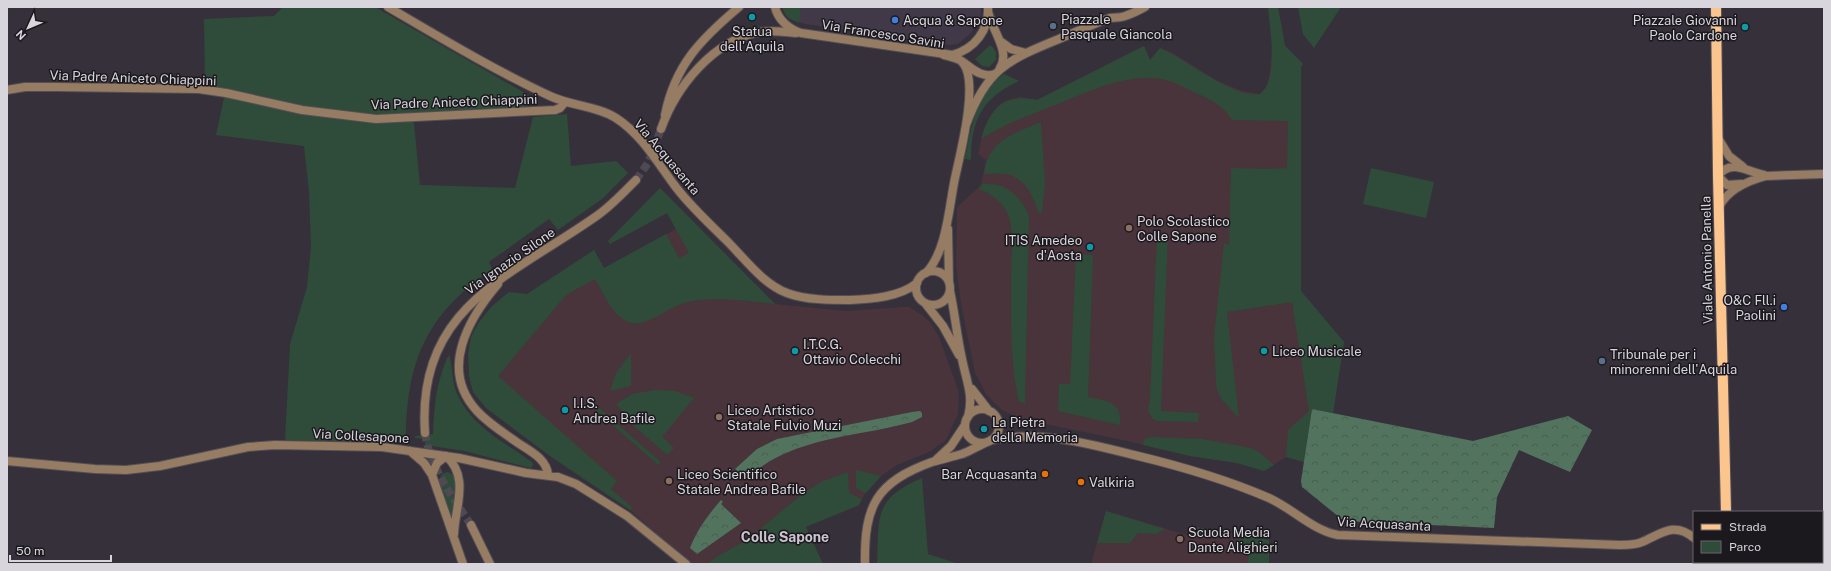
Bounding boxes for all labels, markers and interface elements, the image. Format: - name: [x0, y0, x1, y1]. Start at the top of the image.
- north arrow: [8, 8, 48, 48]
- marker: Statua dell'Aquila: [747, 12, 757, 22]
- place label: Piazzale Pasquale Giancola: [1061, 12, 1172, 42]
- place label: Acqua & Sapone: [903, 13, 1003, 28]
- place label: Piazzale Giovanni Paolo Cardone: [1633, 13, 1737, 43]
- marker: Acqua & Sapone: [890, 15, 900, 25]
- street label: Via Francesco Savini: [821, 17, 945, 51]
- marker: Piazzale Pasquale Giancola: [1048, 21, 1058, 31]
- marker: Piazzale Giovanni Paolo Cardone: [1740, 22, 1750, 32]
- place label: Statua dell'Aquila: [720, 24, 784, 54]
- text: N: [14, 28, 28, 42]
- street label: Via Padre Aniceto Chiappini: [49, 68, 217, 88]
- street label: Via Padre Aniceto Chiappini: [370, 92, 538, 112]
- street label: Via Acquasanta: [631, 116, 703, 198]
- street label: Viale Antonio Panella: [1698, 196, 1716, 324]
- place label: Polo Scolastico Colle Sapone: [1137, 214, 1230, 244]
- marker: Polo Scolastico Colle Sapone: [1124, 223, 1134, 233]
- street label: Via Ignazio Silone: [462, 224, 558, 298]
- place label: ITIS Amedeo d'Aosta: [1005, 233, 1082, 263]
- marker: ITIS Amedeo d'Aosta: [1085, 242, 1095, 252]
- place label: O&C Fll.i Paolini: [1724, 293, 1776, 323]
- marker: O&C Fll.i Paolini: [1779, 302, 1789, 312]
- place label: I.T.C.G. Ottavio Colecchi: [803, 337, 901, 367]
- place label: Liceo Musicale: [1272, 344, 1362, 359]
- marker: I.T.C.G. Ottavio Colecchi: [790, 346, 800, 356]
- marker: Liceo Musicale: [1259, 346, 1269, 356]
- place label: Tribunale per i minorenni dell'Aquila: [1610, 347, 1737, 377]
- marker: Tribunale per i minorenni dell'Aquila: [1597, 356, 1607, 366]
- place label: I.I.S. Andrea Bafile: [573, 396, 655, 426]
- place label: Liceo Artistico Statale Fulvio Muzi: [727, 403, 841, 433]
- marker: I.I.S. Andrea Bafile: [560, 405, 570, 415]
- marker: Liceo Artistico Statale Fulvio Muzi: [714, 412, 724, 422]
- place label: La Pietra della Memoria: [992, 415, 1078, 445]
- marker: La Pietra della Memoria: [979, 424, 989, 434]
- street label: Via Collesapone: [312, 426, 410, 446]
- place label: Liceo Scientifico Statale Andrea Bafile: [677, 467, 806, 497]
- place label: Bar Acquasanta: [941, 467, 1037, 482]
- marker: Bar Acquasanta: [1040, 469, 1050, 479]
- place label: Valkiria: [1089, 475, 1134, 490]
- marker: Liceo Scientifico Statale Andrea Bafile: [664, 476, 674, 486]
- marker: Valkiria: [1076, 477, 1086, 487]
- legend: [1693, 511, 1823, 563]
- street label: Via Acquasanta: [1337, 514, 1431, 534]
- text: Strada: [1729, 520, 1766, 534]
- place label: Scuola Media Dante Alighieri: [1188, 525, 1278, 555]
- district label: Colle Sapone: [741, 529, 829, 545]
- marker: Scuola Media Dante Alighieri: [1175, 534, 1185, 544]
- scale bar: [10, 537, 111, 563]
- text: Parco: [1729, 540, 1761, 554]
- text: 50 m: [16, 544, 44, 558]

